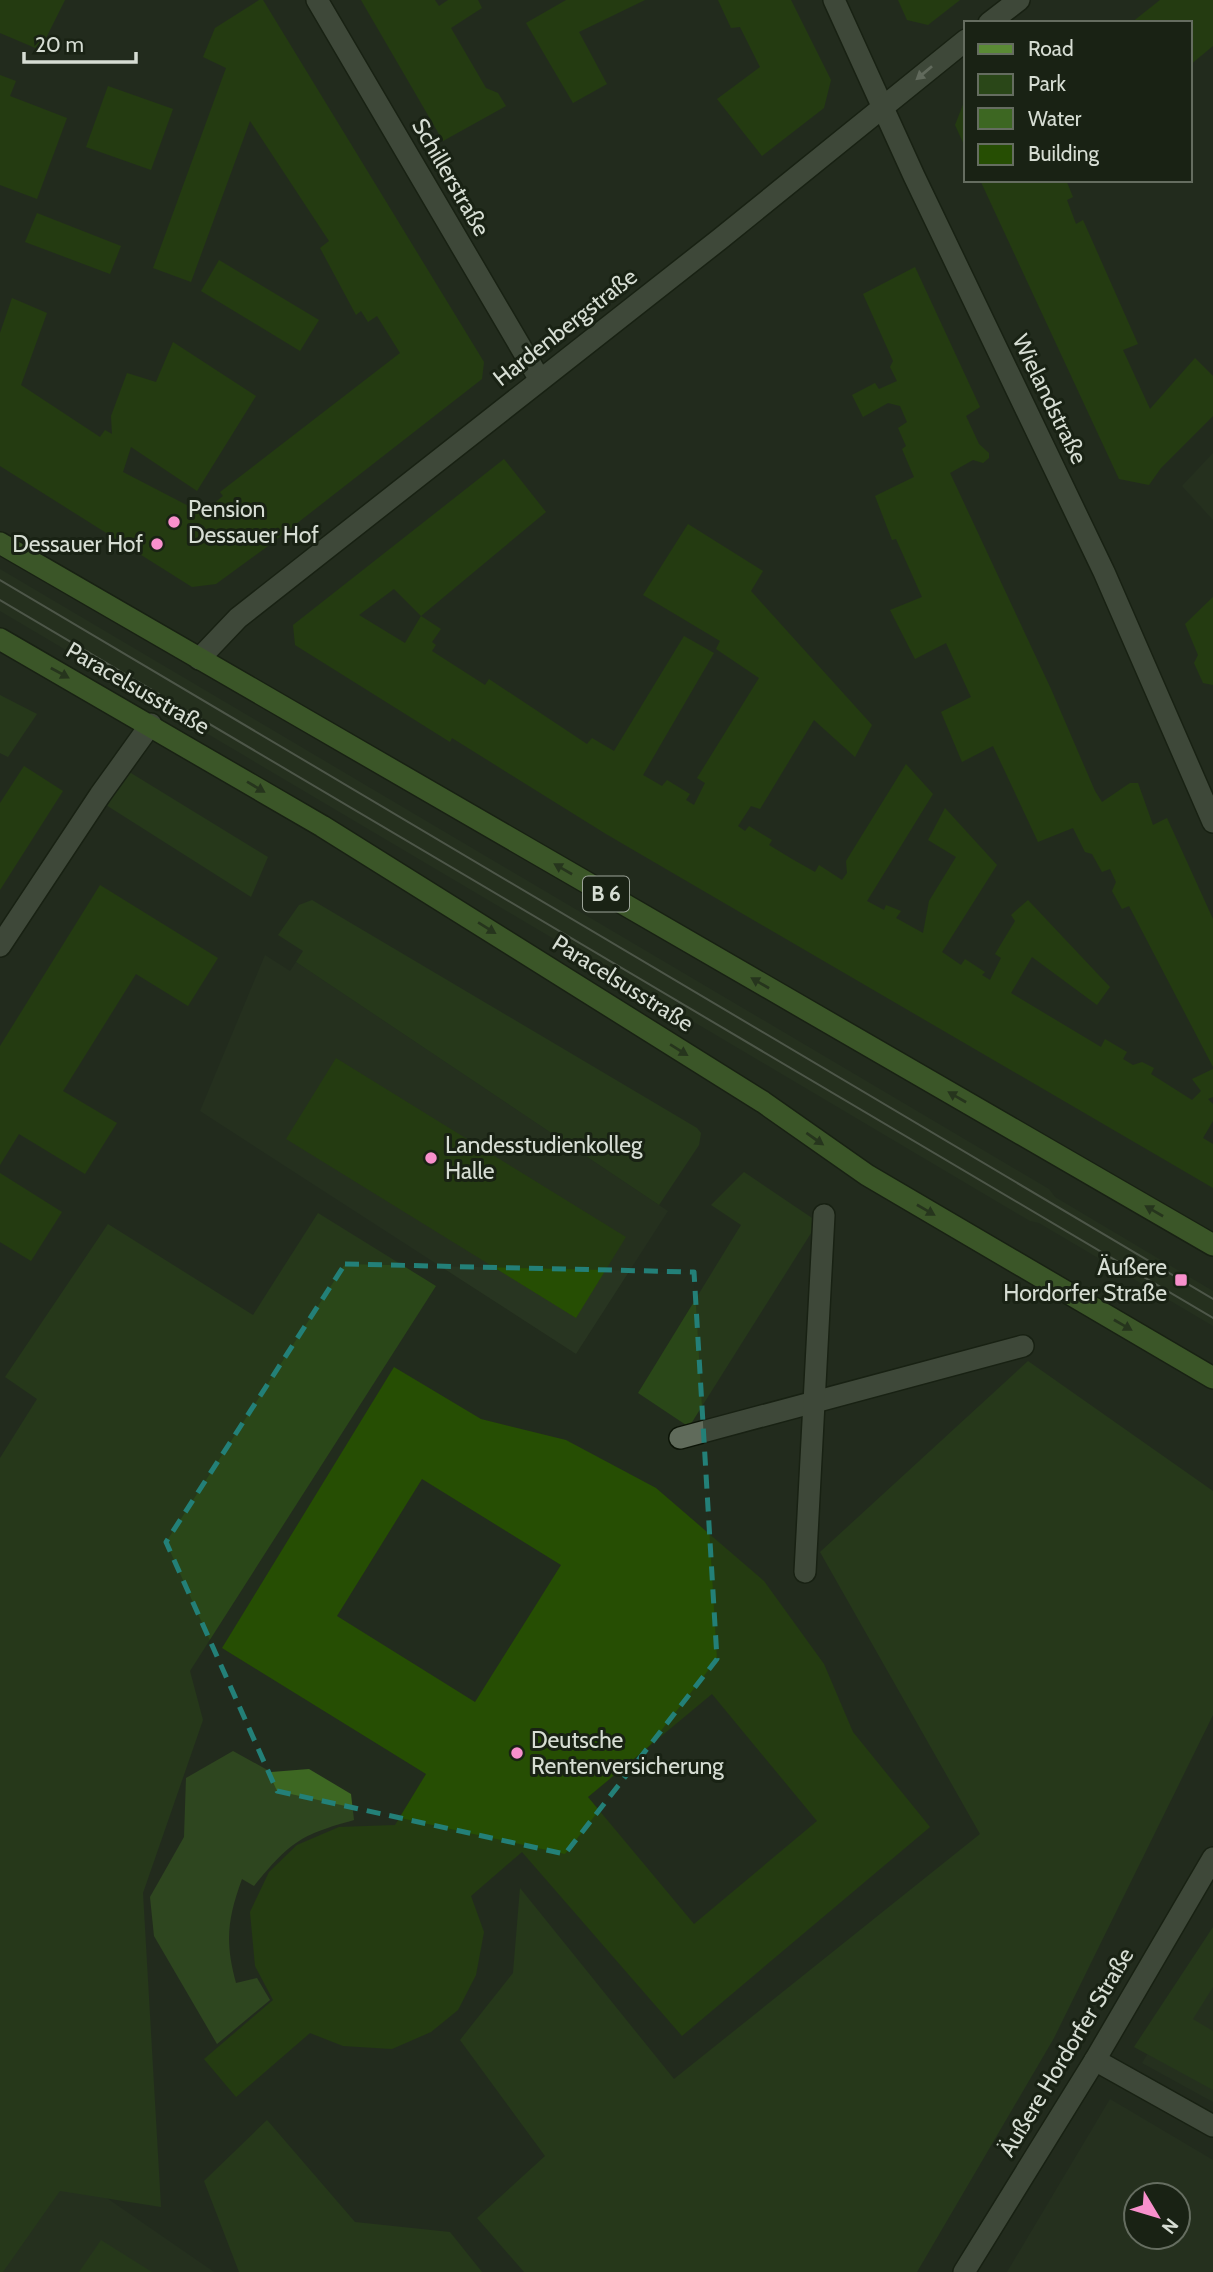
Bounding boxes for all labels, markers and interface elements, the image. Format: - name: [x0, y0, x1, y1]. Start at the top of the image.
- scale bar: [24, 21, 136, 65]
- legend: [964, 21, 1192, 182]
- text: 20 m: [35, 32, 84, 57]
- text: Road: [1028, 36, 1074, 61]
- one-way arrow: [915, 65, 932, 80]
- text: Park: [1028, 71, 1066, 96]
- text: Water: [1028, 106, 1082, 131]
- street label: Schillerstraße: [406, 113, 496, 241]
- text: Building: [1028, 141, 1100, 166]
- street label: Hardenbergstraße: [487, 262, 643, 392]
- street label: Wielandstraße: [1007, 330, 1094, 469]
- place label: Pension Dessauer Hof: [188, 495, 319, 549]
- marker: Pension Dessauer Hof: [166, 514, 182, 530]
- place label: Dessauer Hof: [12, 530, 143, 558]
- marker: Dessauer Hof: [149, 536, 165, 552]
- street label: Paracelsusstraße: [61, 636, 215, 740]
- one-way arrow: [50, 667, 69, 679]
- one-way arrow: [247, 781, 266, 793]
- one-way arrow: [554, 863, 573, 875]
- road number: B 6: [583, 876, 629, 912]
- one-way arrow: [477, 922, 497, 935]
- street label: Paracelsusstraße: [547, 928, 699, 1038]
- one-way arrow: [750, 977, 770, 989]
- one-way arrow: [670, 1043, 689, 1056]
- one-way arrow: [947, 1091, 967, 1103]
- place label: Landesstudienkolleg Halle: [445, 1131, 643, 1185]
- one-way arrow: [806, 1132, 824, 1146]
- marker: Landesstudienkolleg Halle: [423, 1150, 439, 1166]
- one-way arrow: [917, 1204, 936, 1216]
- one-way arrow: [1144, 1205, 1164, 1217]
- place label: Äußere Hordorfer Straße: [1003, 1253, 1167, 1307]
- marker: Äußere Hordorfer Straße: [1173, 1272, 1189, 1288]
- one-way arrow: [1113, 1319, 1132, 1331]
- place label: Deutsche Rentenversicherung: [531, 1726, 724, 1780]
- marker: Deutsche Rentenversicherung: [509, 1745, 525, 1761]
- street label: Äußere Hordorfer Straße: [993, 1942, 1140, 2161]
- north arrow: [1122, 2181, 1192, 2251]
- text: N: [1157, 2214, 1183, 2239]

